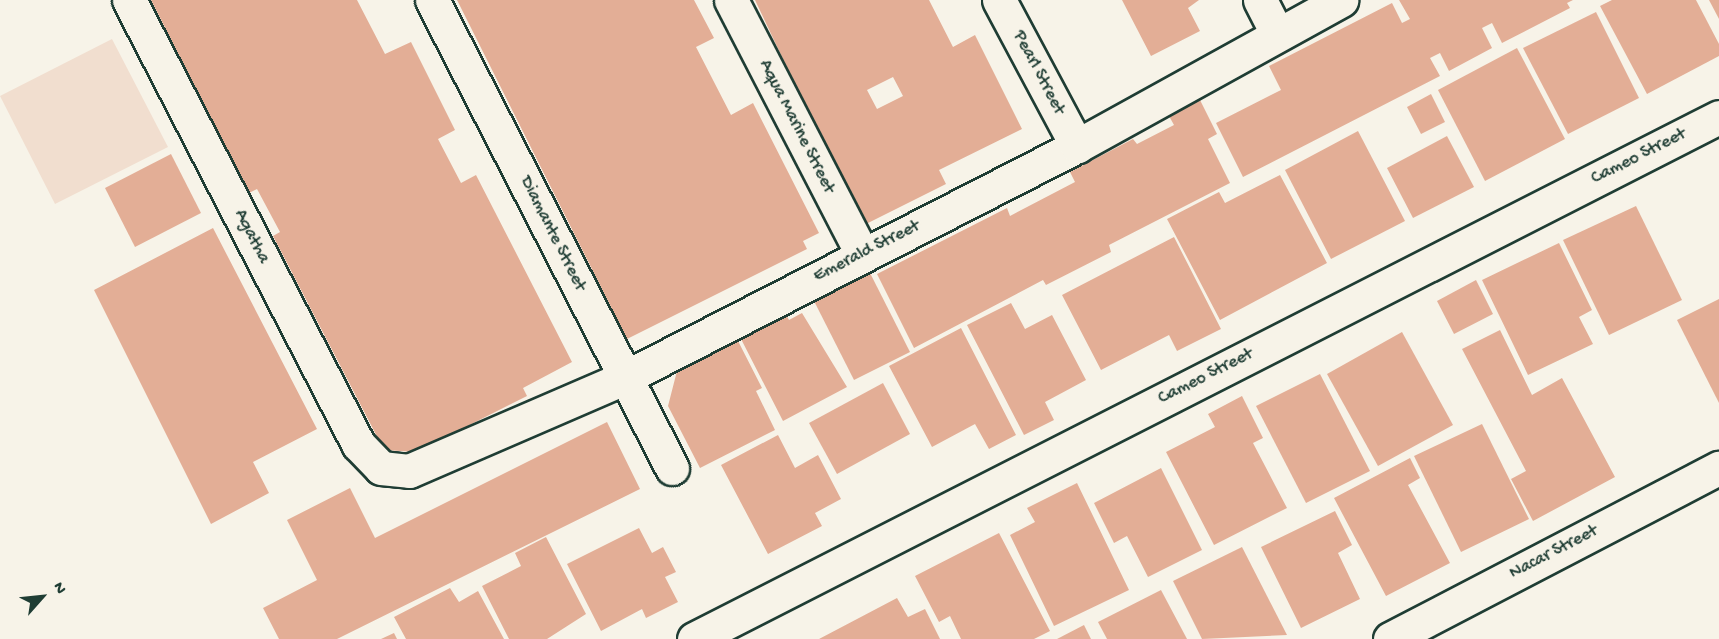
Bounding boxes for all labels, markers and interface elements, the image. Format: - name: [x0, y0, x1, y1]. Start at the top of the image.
- street label: Pearl Street: [1007, 27, 1069, 119]
- street label: Aqua Marine Street: [753, 57, 839, 197]
- street label: Cameo Street: [1588, 124, 1690, 190]
- street label: Diamante Street: [514, 173, 590, 295]
- street label: Agatha: [228, 206, 274, 268]
- street label: Emerald Street: [810, 216, 924, 288]
- street label: Cameo Street: [1155, 344, 1257, 410]
- street label: Nacar Street: [1506, 521, 1602, 585]
- north arrow: [12, 567, 72, 627]
- text: N: [48, 580, 69, 598]

